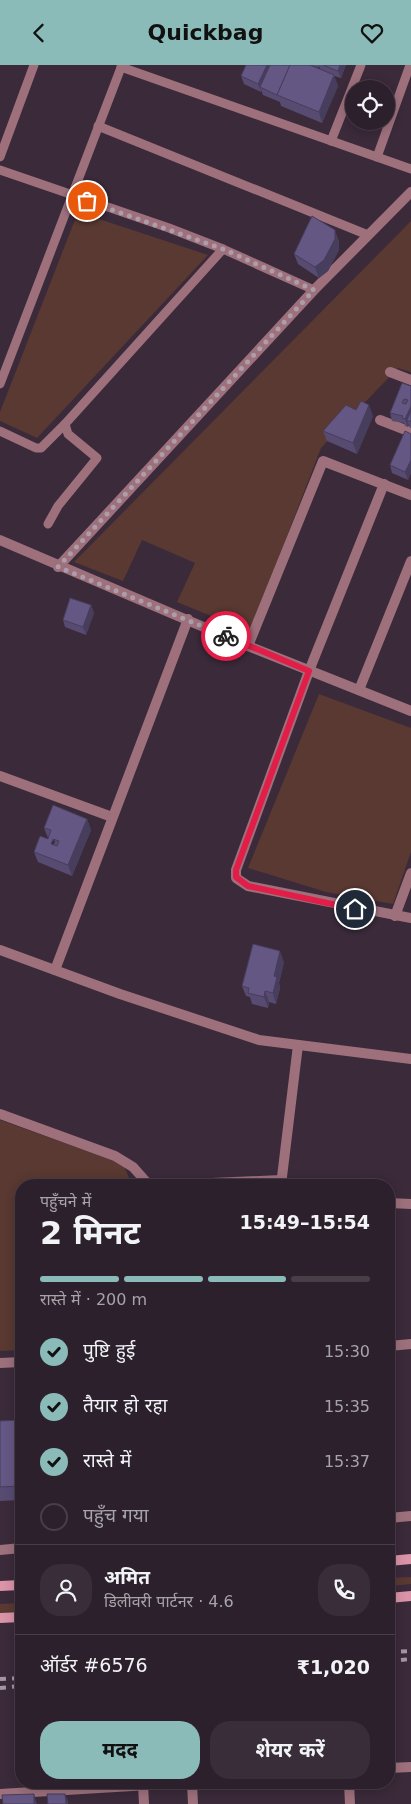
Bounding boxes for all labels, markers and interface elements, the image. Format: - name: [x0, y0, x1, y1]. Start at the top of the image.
- icon: back: [25, 19, 53, 47]
- icon: heart: [358, 19, 386, 47]
- text: Quickbag: [148, 20, 263, 45]
- map controls: [345, 80, 395, 130]
- button: locate: [345, 80, 395, 130]
- pin: [66, 180, 108, 222]
- icon: bag: [73, 187, 101, 215]
- courier: [201, 611, 251, 661]
- icon: bike: [212, 622, 240, 650]
- pin: [334, 888, 376, 930]
- icon: home: [341, 895, 369, 923]
- text: पहुँचने में: [40, 1192, 91, 1211]
- text: 15:49–15:54: [240, 1211, 370, 1233]
- text: 2 मिनट: [40, 1214, 141, 1252]
- text: रास्ते में · 200 m: [40, 1290, 147, 1309]
- icon: check: [40, 1338, 68, 1366]
- text: पुष्टि हुई: [83, 1339, 135, 1361]
- text: 15:30: [324, 1342, 370, 1361]
- icon: check: [40, 1393, 68, 1421]
- text: तैयार हो रहा: [83, 1394, 167, 1416]
- text: 15:35: [324, 1397, 370, 1416]
- icon: check: [40, 1448, 68, 1476]
- text: रास्ते में: [83, 1449, 131, 1471]
- text: 15:37: [324, 1452, 370, 1471]
- text: पहुँच गया: [83, 1504, 149, 1526]
- button: person: [40, 1564, 92, 1616]
- button: phone: [318, 1564, 370, 1616]
- text: अमित: [104, 1566, 150, 1588]
- text: डिलीवरी पार्टनर · 4.6: [104, 1592, 234, 1611]
- text: ऑर्डर #6576: [40, 1654, 148, 1676]
- text: ₹1,020: [297, 1656, 370, 1678]
- button: मदद: [40, 1721, 200, 1779]
- button: शेयर करें: [210, 1721, 370, 1779]

